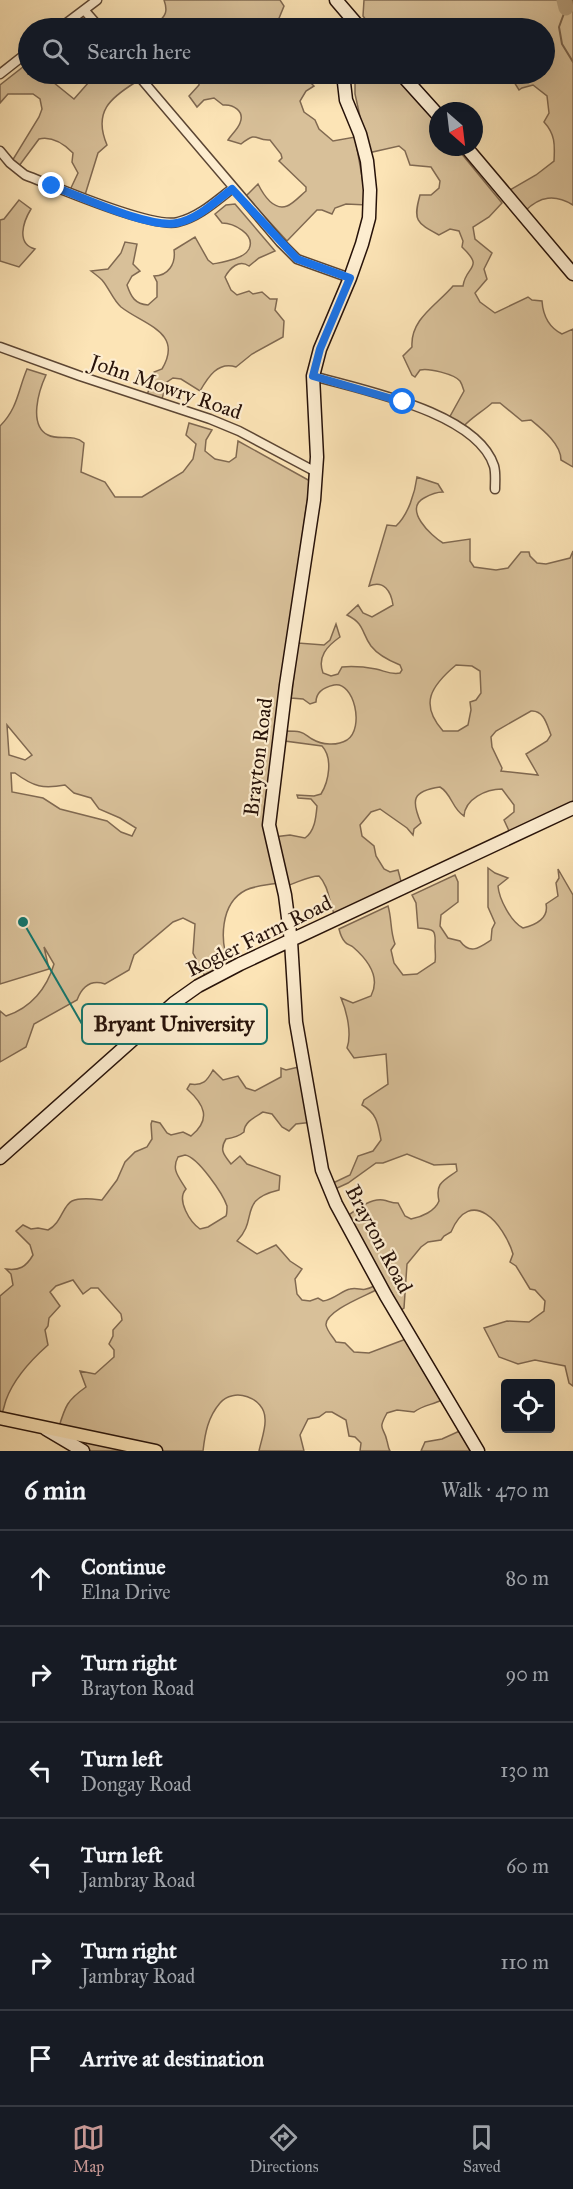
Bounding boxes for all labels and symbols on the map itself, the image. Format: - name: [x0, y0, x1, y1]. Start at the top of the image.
- north arrow: [429, 102, 483, 156]
- route end: [38, 172, 64, 198]
- street label: John Mowry Road: [85, 348, 246, 425]
- route start: [389, 388, 415, 414]
- street label: Brayton Road: [238, 696, 278, 818]
- street label: Rogler Farm Road: [182, 889, 336, 982]
- callout: Bryant University: [82, 1004, 267, 1044]
- text: Bryant University: [94, 1010, 256, 1037]
- street label: Brayton Road: [340, 1180, 419, 1298]

